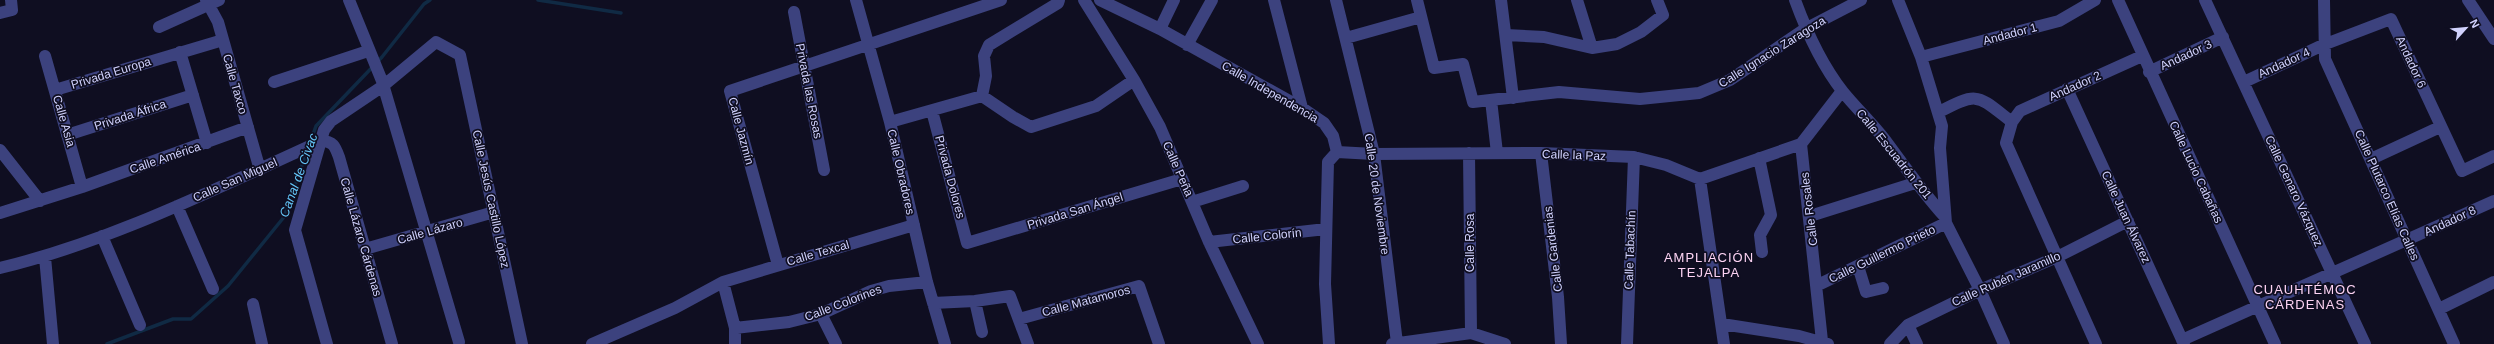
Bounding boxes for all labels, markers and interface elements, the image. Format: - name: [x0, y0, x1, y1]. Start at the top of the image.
- north arrow: [2446, 8, 2486, 48]
- street label: Calle Ignacio Zaragoza: [1716, 13, 1828, 91]
- text: N: [2468, 17, 2482, 30]
- street label: Andador 1: [1981, 20, 2039, 48]
- street label: Andador 6: [2393, 34, 2429, 90]
- street label: Andador 3: [2158, 37, 2214, 73]
- street label: Privada las Rosas: [793, 42, 825, 140]
- street label: Andador 4: [2256, 45, 2312, 81]
- street label: Calle Taxco: [220, 52, 250, 116]
- street label: Privada Europa: [69, 54, 153, 92]
- street label: Calle Independencia: [1219, 59, 1321, 126]
- street label: Andador 2: [2047, 68, 2103, 104]
- street label: Calle Asia: [50, 93, 78, 149]
- street label: Privada África: [92, 96, 168, 133]
- street label: Calle Jazmín: [725, 96, 757, 166]
- street label: Calle Escuadrón 201: [1854, 106, 1935, 202]
- street label: Calle Lucio Cabañas: [2166, 119, 2226, 225]
- street label: Calle Obradores: [884, 128, 918, 216]
- street label: Calle Plutarco Elías Calles: [2352, 128, 2422, 262]
- street label: Calle Jesús Castillo López: [470, 129, 512, 269]
- water label: Canal de Civac: [276, 131, 321, 219]
- street label: Calle 20 de Noviembre: [1362, 133, 1392, 256]
- street label: Calle Genaro Vázquez: [2262, 133, 2326, 249]
- street label: Privada Dolores: [932, 134, 968, 220]
- street label: Calle América: [128, 139, 203, 177]
- street label: Calle Peña: [1160, 139, 1196, 199]
- street label: Calle la Paz: [1542, 147, 1606, 163]
- street label: Calle San Miguel: [191, 155, 279, 205]
- street label: Calle Juan Álvarez: [2099, 168, 2154, 265]
- street label: Calle Rosales: [1798, 171, 1820, 247]
- street label: Calle Lázaro Cárdenas: [337, 176, 385, 298]
- street label: Privada San Ángel: [1025, 189, 1125, 232]
- street label: Andador 8: [2422, 203, 2478, 239]
- street label: Calle Gardenias: [1541, 205, 1565, 293]
- street label: Calle Tabachín: [1622, 210, 1638, 290]
- street label: Calle Rosa: [1463, 213, 1477, 272]
- street label: Calle Lázaro: [396, 215, 465, 247]
- street label: Calle Guillermo Prieto: [1826, 222, 1938, 286]
- street label: Calle Colorín: [1232, 225, 1302, 247]
- street label: Calle Texcal: [785, 237, 851, 269]
- street label: Calle Rubén Jaramillo: [1950, 249, 2063, 309]
- district label: AMPLIACIÓN TEJALPA: [1664, 250, 1754, 280]
- street label: Calle Colorines: [803, 282, 883, 324]
- district label: CUAUHTÉMOC CÁRDENAS: [2253, 282, 2357, 312]
- street label: Calle Matamoros: [1040, 283, 1132, 319]

